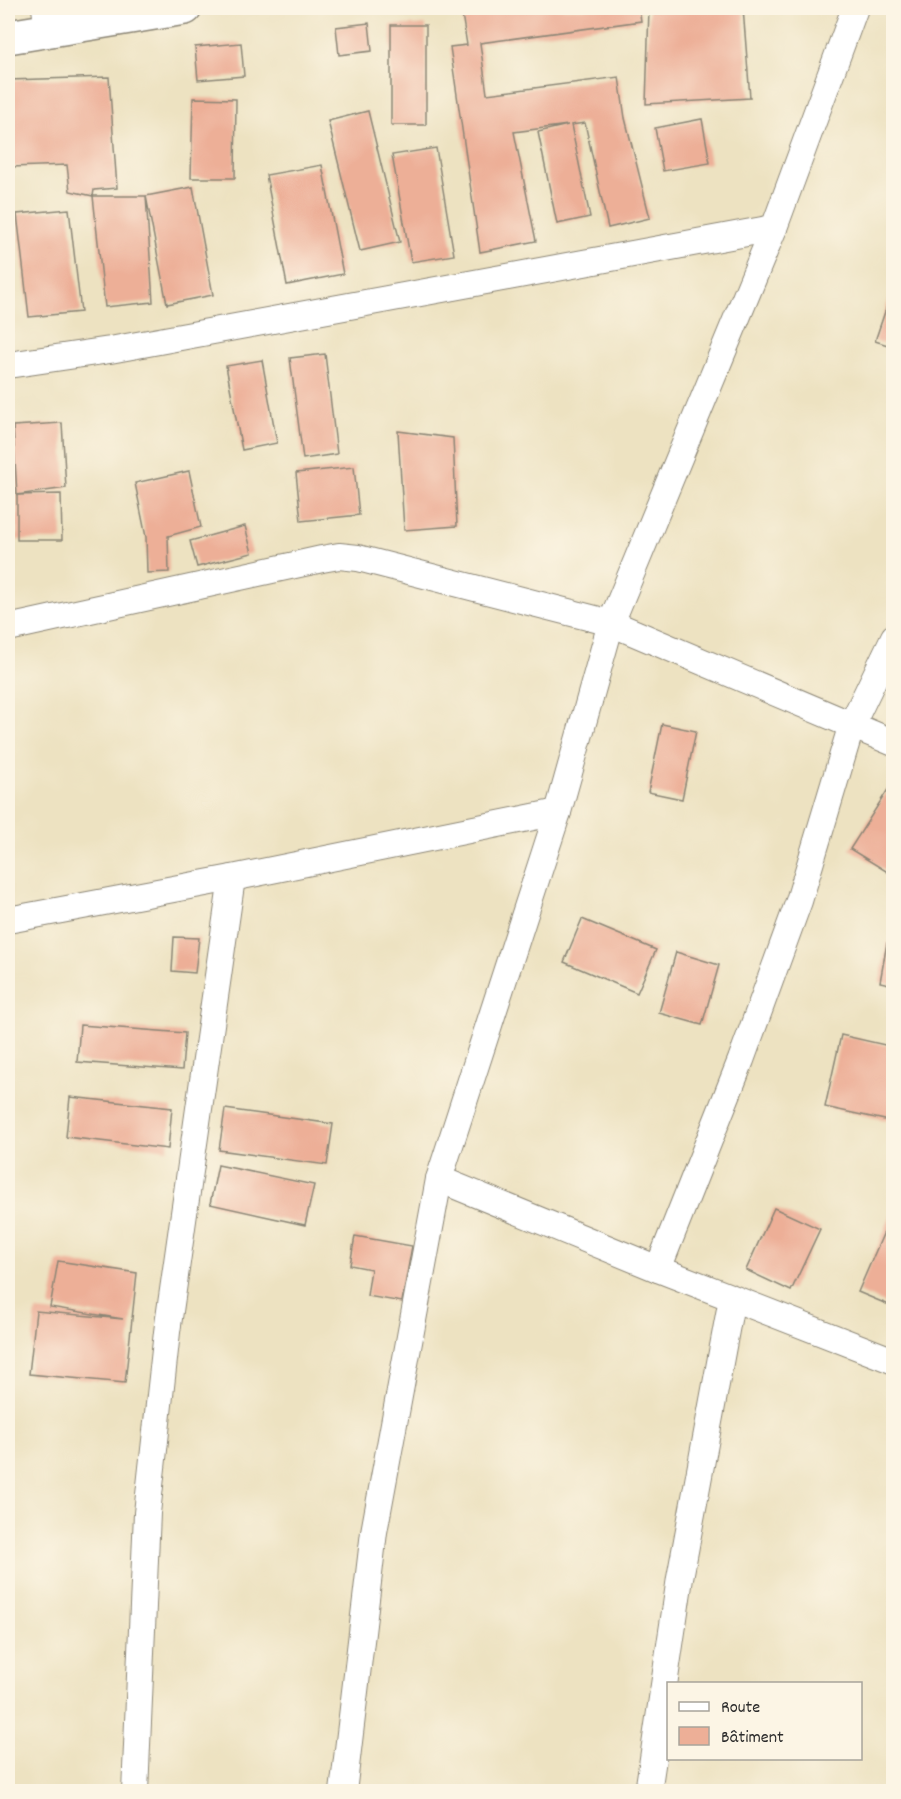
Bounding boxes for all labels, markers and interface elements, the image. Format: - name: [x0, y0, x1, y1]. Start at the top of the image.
- legend: [667, 1682, 862, 1760]
- text: Route: [721, 1696, 760, 1721]
- text: Bâtiment: [721, 1726, 784, 1751]

